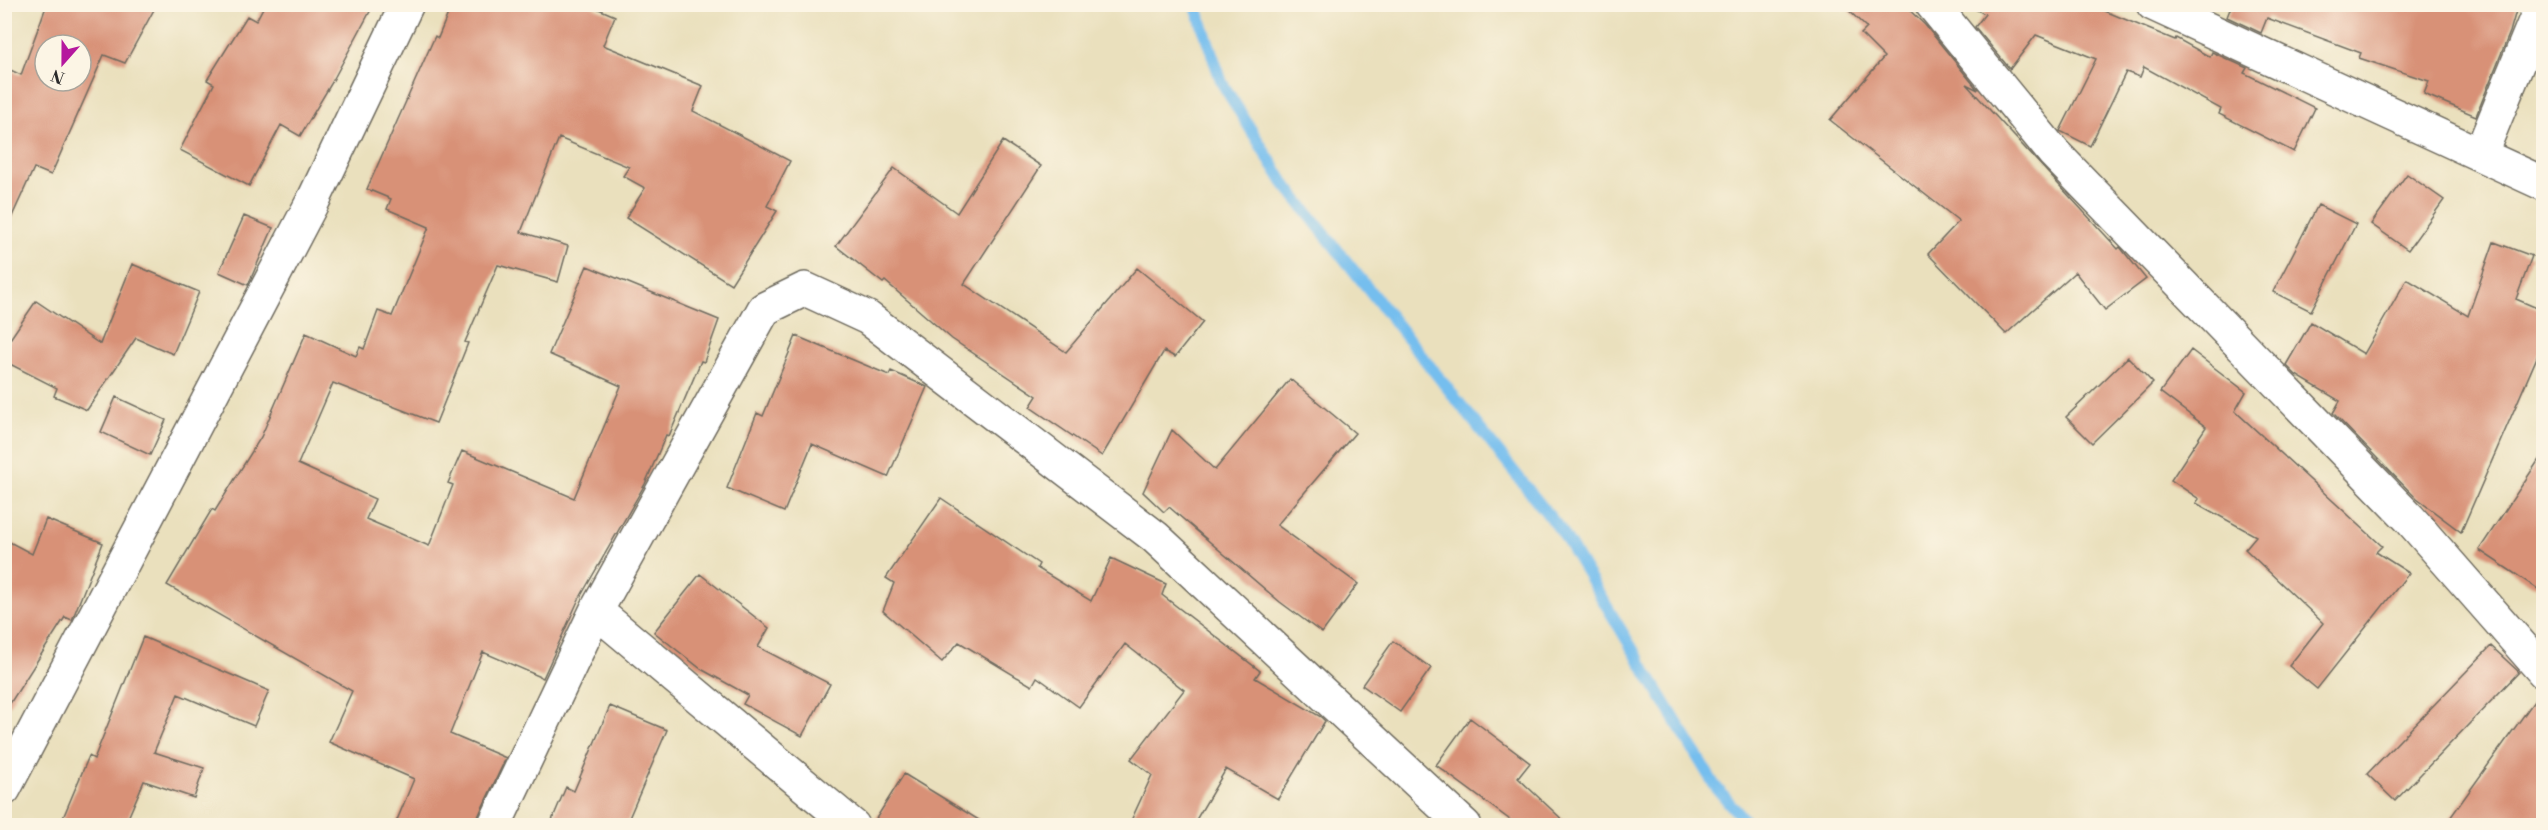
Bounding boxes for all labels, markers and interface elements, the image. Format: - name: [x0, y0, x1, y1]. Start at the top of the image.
- north arrow: [33, 33, 93, 93]
- text: N: [48, 64, 67, 88]

